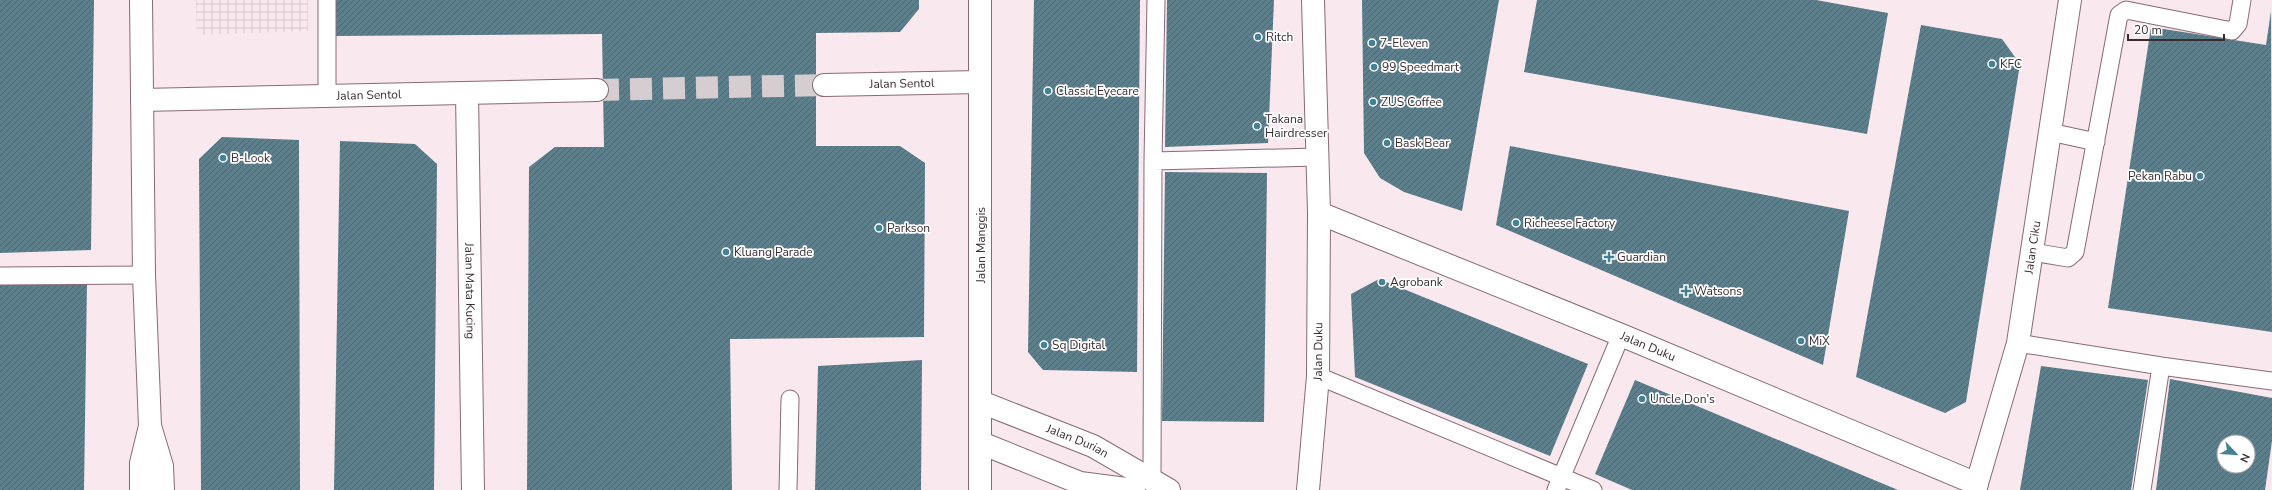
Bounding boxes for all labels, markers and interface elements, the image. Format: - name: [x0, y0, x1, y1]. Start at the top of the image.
- scale bar: [2128, 16, 2224, 42]
- text: 20 m: [2134, 22, 2162, 38]
- place label: Ritch: [1266, 29, 1293, 45]
- marker: Ritch: [1253, 32, 1263, 42]
- place label: 7-Eleven: [1380, 35, 1428, 51]
- marker: 7-Eleven: [1367, 38, 1377, 48]
- place label: KFC: [2000, 56, 2022, 72]
- place label: 99 Speedmart: [1382, 59, 1460, 75]
- marker: KFC: [1987, 59, 1997, 69]
- marker: 99 Speedmart: [1369, 62, 1379, 72]
- street label: Jalan Sentol: [868, 75, 935, 92]
- place label: Classic Eyecare: [1056, 83, 1139, 99]
- street label: Jalan Sentol: [335, 86, 402, 104]
- marker: Classic Eyecare: [1043, 86, 1053, 96]
- place label: ZUS Coffee: [1381, 94, 1442, 110]
- marker: ZUS Coffee: [1368, 97, 1378, 107]
- place label: Takana Hairdresser: [1265, 111, 1328, 141]
- marker: Takana Hairdresser: [1252, 121, 1262, 131]
- place label: Bask Bear: [1395, 135, 1450, 151]
- marker: Bask Bear: [1382, 138, 1392, 148]
- place label: B-Look: [231, 150, 271, 166]
- marker: B-Look: [218, 153, 228, 163]
- place label: Pekan Rabu: [2128, 168, 2192, 184]
- marker: Pekan Rabu: [2195, 171, 2205, 181]
- street label: Jalan Manggis: [973, 207, 989, 284]
- place label: Richeese Factory: [1524, 215, 1616, 231]
- marker: Richeese Factory: [1511, 218, 1521, 228]
- street label: Jalan Ciku: [2020, 219, 2044, 276]
- place label: Parkson: [887, 220, 930, 236]
- marker: Parkson: [874, 223, 884, 233]
- street label: Jalan Mata Kucing: [461, 241, 479, 339]
- place label: Kluang Parade: [734, 244, 813, 260]
- marker: Kluang Parade: [721, 247, 731, 257]
- place label: Guardian: [1617, 249, 1666, 265]
- marker: Guardian: [1604, 252, 1614, 262]
- place label: Agrobank: [1390, 274, 1444, 290]
- marker: Agrobank: [1377, 277, 1387, 287]
- place label: Watsons: [1694, 283, 1742, 299]
- marker: Watsons: [1681, 286, 1691, 296]
- street label: Jalan Duku: [1310, 322, 1326, 382]
- street label: Jalan Duku: [1617, 327, 1678, 365]
- place label: MiX: [1809, 333, 1830, 349]
- marker: MiX: [1796, 336, 1806, 346]
- place label: Sq Digital: [1052, 337, 1106, 353]
- marker: Sq Digital: [1039, 340, 1049, 350]
- place label: Uncle Don's: [1650, 391, 1715, 407]
- marker: Uncle Don's: [1637, 394, 1647, 404]
- street label: Jalan Durian: [1043, 420, 1111, 461]
- north arrow: [2216, 434, 2256, 474]
- text: N: [2236, 451, 2253, 465]

